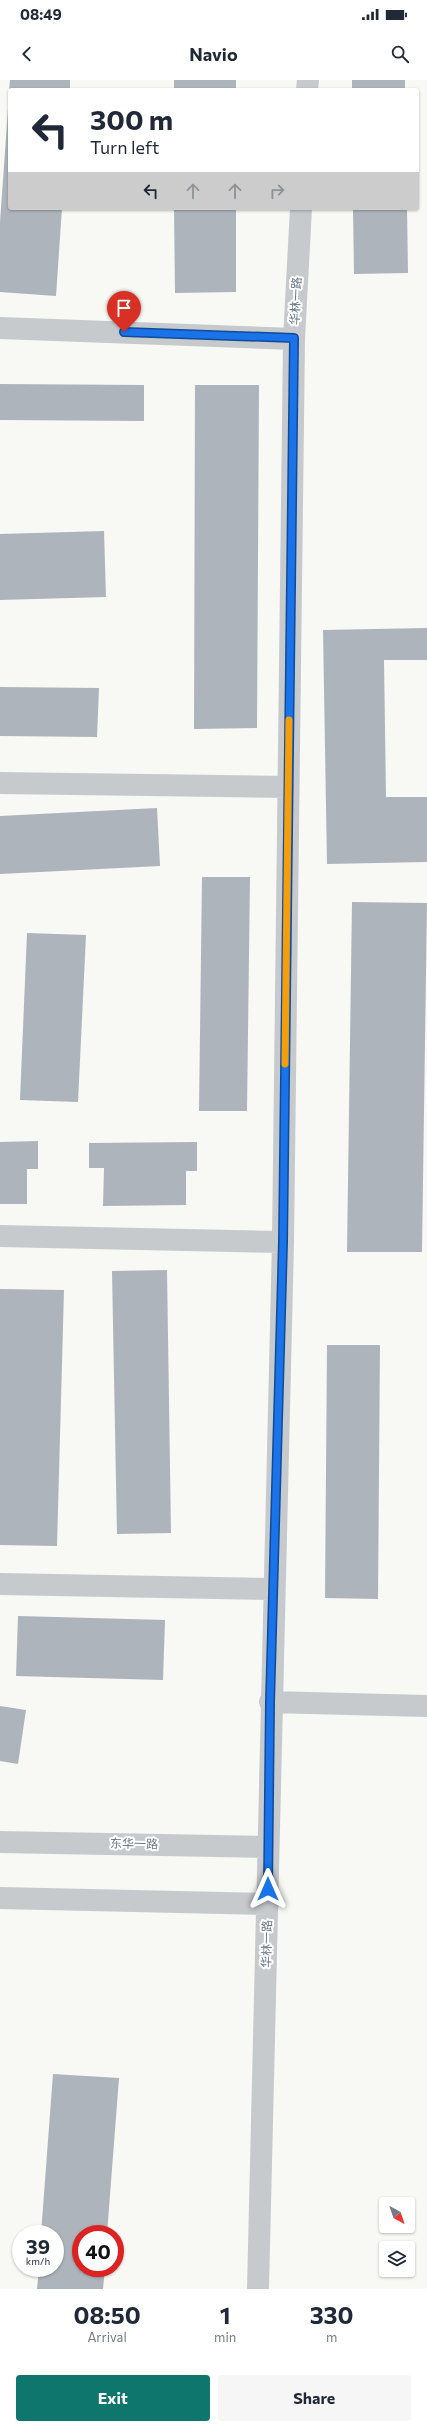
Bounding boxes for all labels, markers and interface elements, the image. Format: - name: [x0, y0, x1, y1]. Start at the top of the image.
- text: 08:49: [20, 5, 62, 23]
- icon: back: [16, 43, 38, 65]
- text: Navio: [189, 43, 238, 65]
- icon: search: [389, 43, 411, 65]
- text: 300 m: [90, 102, 173, 136]
- icon: left: [24, 104, 76, 156]
- text: Turn left: [90, 136, 159, 158]
- icon: left: [140, 180, 162, 202]
- icon: ahead: [182, 180, 204, 202]
- icon: ahead: [224, 180, 246, 202]
- icon: right: [266, 180, 288, 202]
- street label: 华林一路: [287, 277, 303, 325]
- pin: [107, 291, 141, 332]
- icon: arrive: [113, 297, 135, 319]
- street label: 东华一路: [110, 1836, 158, 1850]
- position arrow: [247, 1868, 289, 1910]
- street label: 华林一路: [259, 1920, 273, 1968]
- north arrow: [379, 2197, 415, 2233]
- map controls: [379, 2197, 415, 2277]
- speed limit sign: 40: [72, 2225, 124, 2277]
- text: 39: [26, 2234, 50, 2258]
- button: layers: [379, 2241, 415, 2277]
- text: km/h: [26, 2255, 50, 2267]
- text: 08:50: [74, 2300, 141, 2329]
- text: 1: [220, 2300, 231, 2329]
- text: 330: [310, 2300, 354, 2329]
- text: Arrival: [87, 2329, 127, 2345]
- text: min: [214, 2329, 236, 2345]
- text: m: [326, 2329, 337, 2345]
- button: Exit: [16, 2375, 210, 2421]
- button: Share: [218, 2375, 411, 2421]

